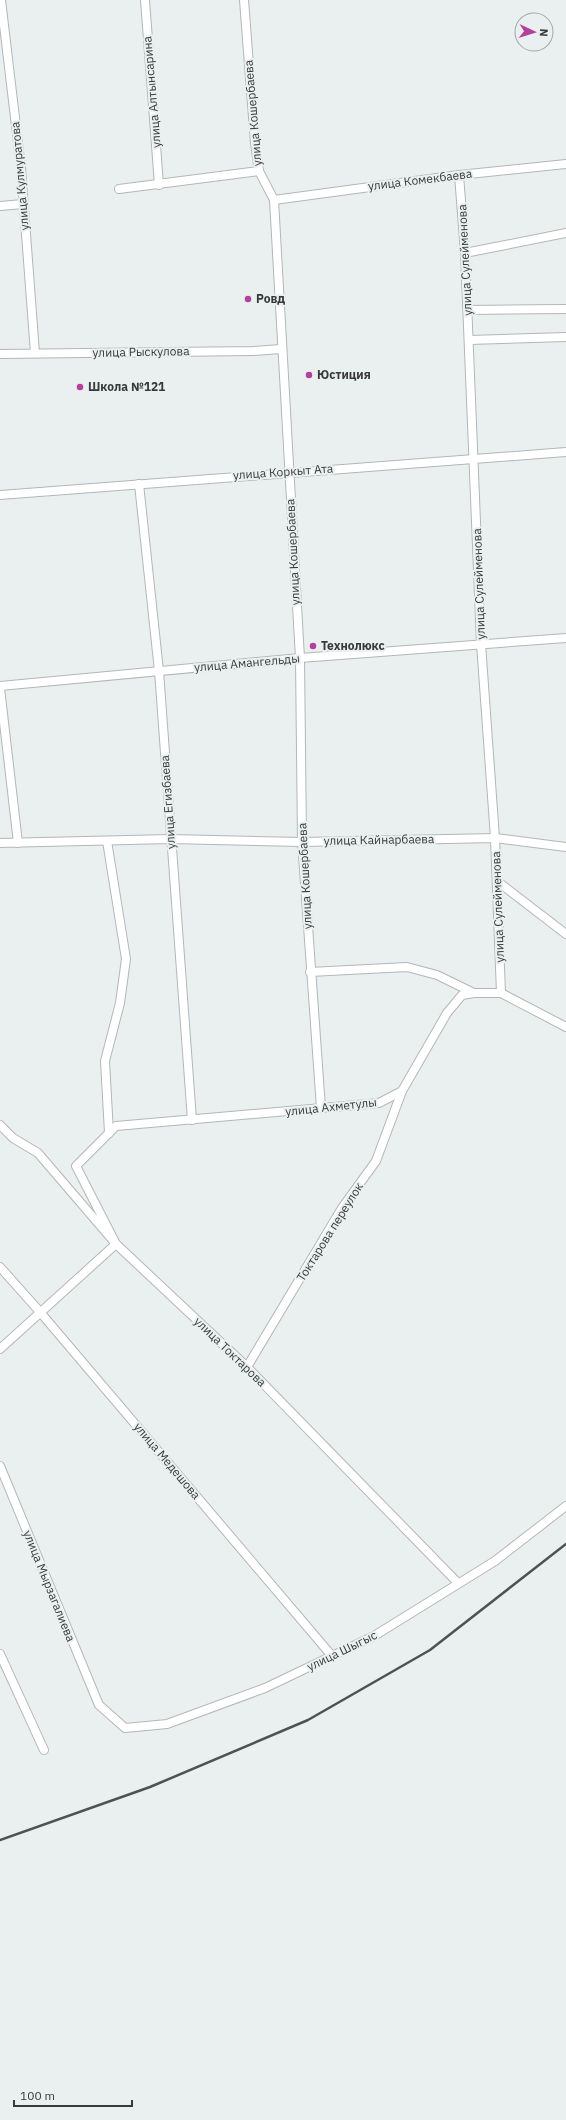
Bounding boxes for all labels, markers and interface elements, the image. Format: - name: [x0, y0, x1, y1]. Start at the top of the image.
- north arrow: [514, 12, 554, 52]
- text: N: [537, 28, 551, 37]
- street label: улица Алтынсарина: [139, 35, 164, 149]
- street label: улица Кошербаева: [240, 59, 265, 167]
- street label: улица Кулмуратова: [7, 120, 32, 231]
- street label: улица Комекбаева: [367, 166, 473, 193]
- street label: улица Сулейменова: [454, 203, 475, 316]
- place label: Ровд: [256, 291, 285, 306]
- marker: Ровд: [243, 294, 253, 304]
- street label: улица Рыскулова: [92, 343, 190, 360]
- place label: Юстиция: [317, 367, 371, 382]
- marker: Юстиция: [304, 370, 314, 380]
- place label: Школа №121: [88, 379, 165, 394]
- marker: Школа №121: [75, 382, 85, 392]
- street label: улица Коркыт Ата: [232, 460, 334, 482]
- street label: улица Кошербаева: [282, 498, 303, 606]
- street label: улица Сулейменова: [469, 527, 488, 640]
- place label: Технолюкс: [321, 638, 385, 653]
- marker: Технолюкс: [308, 641, 318, 651]
- street label: улица Амангельды: [193, 650, 300, 675]
- street label: улица Егизбаева: [157, 754, 178, 850]
- street label: улица Кошербаева: [294, 822, 315, 930]
- street label: улица Кайнарбаева: [324, 831, 435, 848]
- street label: улица Сулейменова: [488, 850, 507, 963]
- street label: улица Ахметулы: [285, 1094, 377, 1119]
- street label: Токтарова переулок: [293, 1179, 366, 1284]
- street label: улица Токтарова: [191, 1314, 270, 1390]
- street label: улица Медешова: [131, 1419, 204, 1503]
- street label: улица Мырзагалиева: [20, 1528, 79, 1644]
- street label: улица Шыгыс: [304, 1627, 379, 1674]
- scale bar: [14, 2082, 132, 2108]
- text: 100 m: [20, 2088, 55, 2103]

